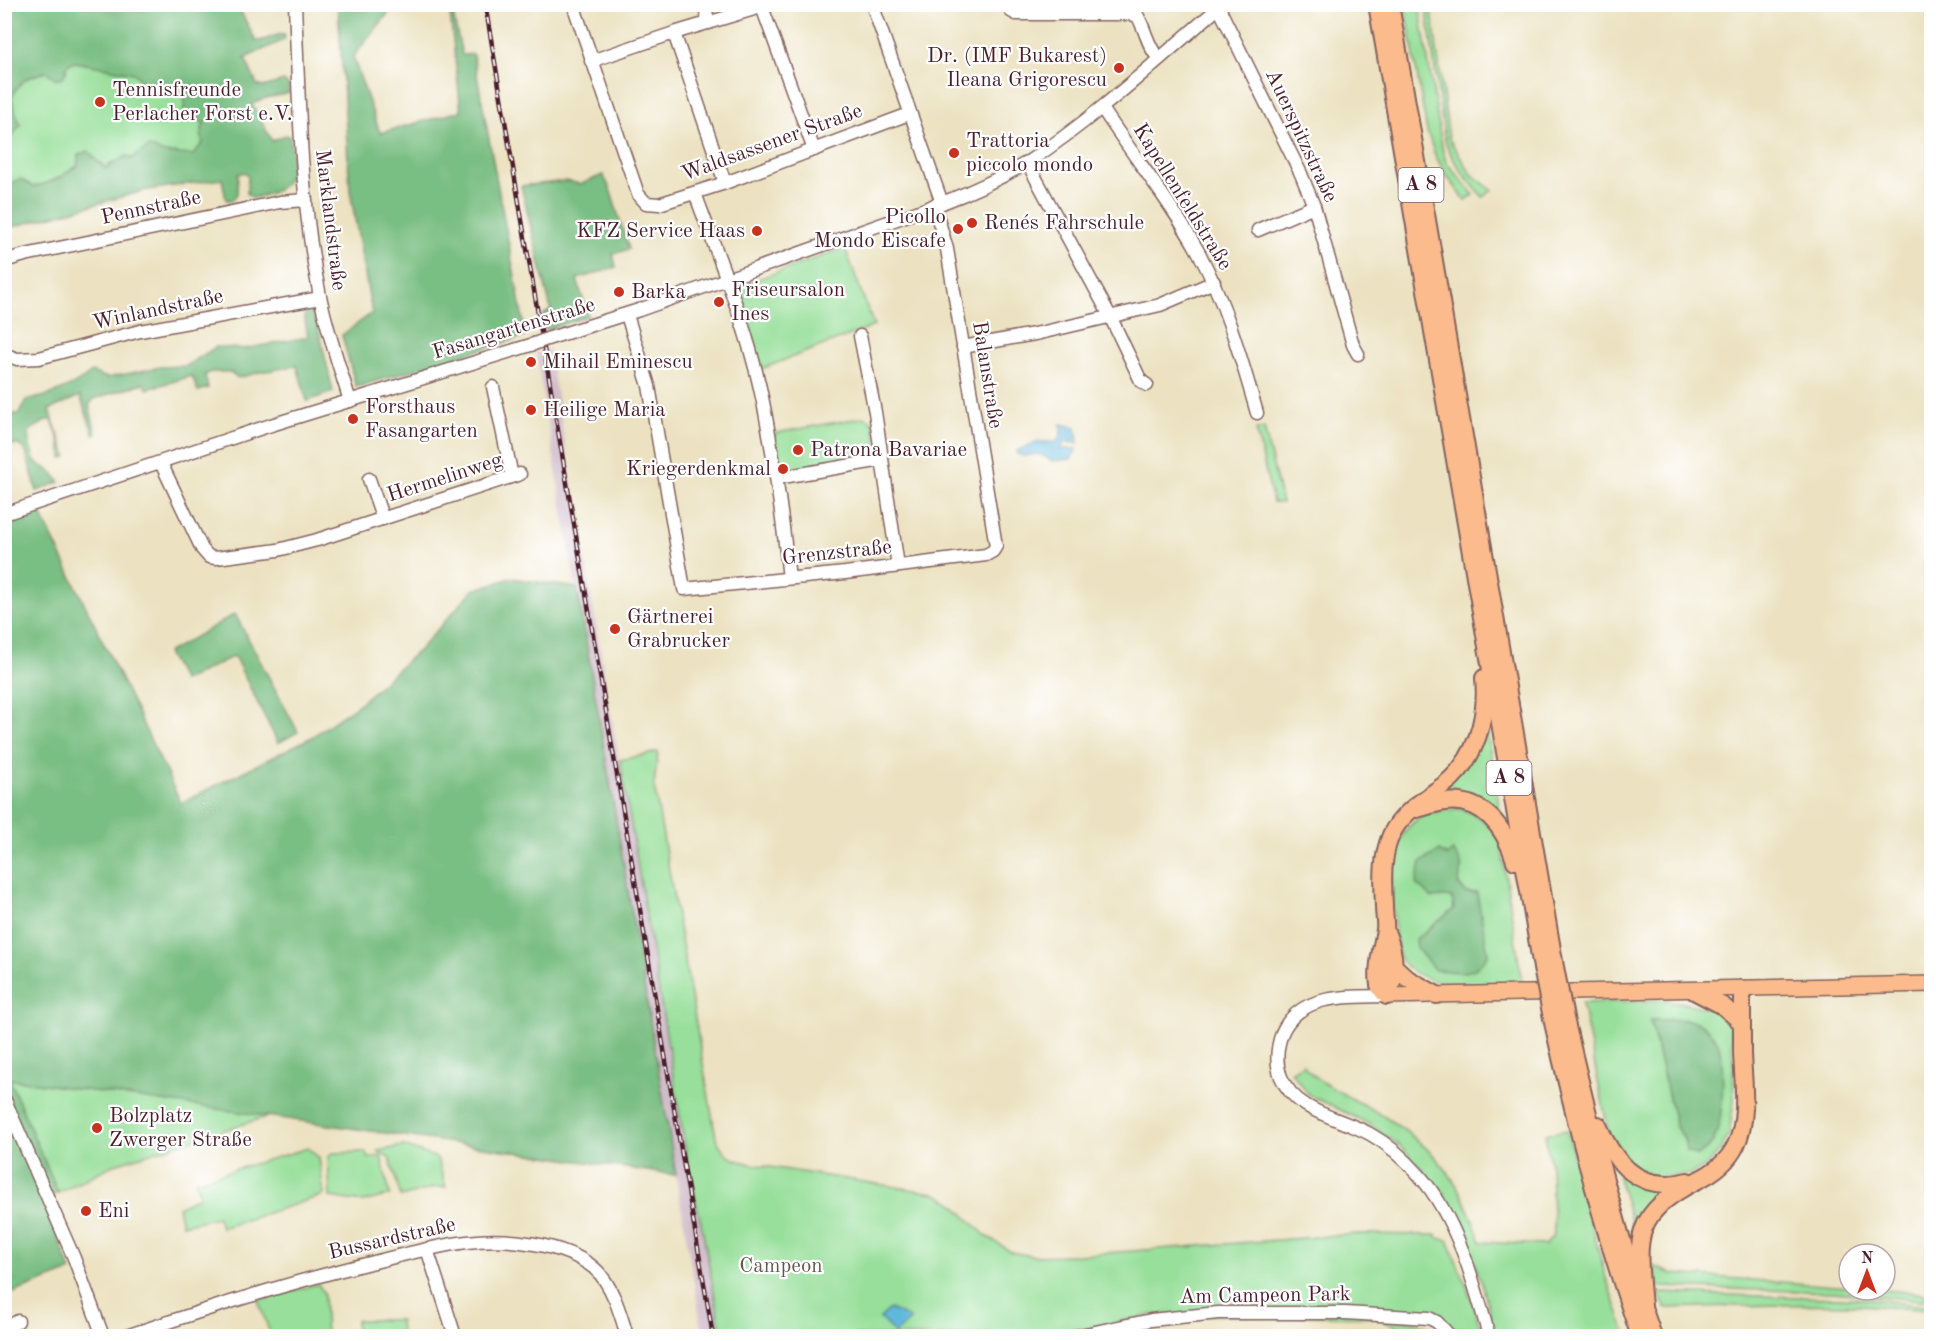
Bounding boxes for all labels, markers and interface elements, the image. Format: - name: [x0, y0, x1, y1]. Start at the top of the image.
- place label: Dr. (IMF Bukarest) Ileana Grigorescu: [927, 46, 1107, 91]
- marker: Dr. (IMF Bukarest) Ileana Grigorescu: [1112, 61, 1126, 75]
- street label: Auerspitzstraße: [1261, 66, 1341, 206]
- place label: Tennisfreunde Perlacher Forst e.V.: [112, 80, 293, 125]
- marker: Tennisfreunde Perlacher Forst e.V.: [93, 95, 107, 109]
- street label: Waldsassener Straße: [679, 101, 865, 185]
- street label: Kapellenfeldstraße: [1128, 120, 1236, 274]
- place label: Trattoria piccolo mondo: [966, 131, 1093, 176]
- marker: Trattoria piccolo mondo: [947, 146, 961, 160]
- street label: Marklandstraße: [311, 148, 349, 292]
- road number: A 8: [1398, 168, 1444, 202]
- street label: Pennstraße: [99, 187, 203, 229]
- place label: Picollo Mondo Eiscafe: [814, 207, 946, 252]
- place label: Renés Fahrschule: [984, 213, 1144, 234]
- marker: Renés Fahrschule: [965, 216, 979, 230]
- place label: KFZ Service Haas: [576, 221, 745, 242]
- marker: Picollo Mondo Eiscafe: [951, 222, 965, 236]
- marker: KFZ Service Haas: [750, 224, 764, 238]
- place label: Friseursalon Ines: [731, 280, 845, 325]
- place label: Barka: [631, 282, 686, 303]
- marker: Barka: [612, 285, 626, 299]
- street label: Winlandstraße: [91, 286, 225, 334]
- street label: Fasangartenstraße: [430, 294, 598, 364]
- marker: Friseursalon Ines: [712, 295, 726, 309]
- street label: Balanstraße: [968, 320, 1006, 430]
- place label: Mihail Eminescu: [543, 352, 693, 373]
- marker: Mihail Eminescu: [524, 355, 538, 369]
- place label: Forsthaus Fasangarten: [365, 397, 478, 442]
- place label: Heilige Maria: [543, 400, 666, 421]
- marker: Heilige Maria: [524, 403, 538, 417]
- marker: Forsthaus Fasangarten: [346, 412, 360, 426]
- place label: Patrona Bavariae: [810, 440, 967, 461]
- marker: Patrona Bavariae: [791, 443, 805, 457]
- street label: Hermelinweg: [385, 449, 506, 507]
- place label: Kriegerdenkmal: [626, 459, 771, 480]
- marker: Kriegerdenkmal: [776, 462, 790, 476]
- street label: Grenzstraße: [781, 537, 893, 569]
- place label: Gärtnerei Grabrucker: [627, 607, 730, 652]
- marker: Gärtnerei Grabrucker: [608, 622, 622, 636]
- road number: A 8: [1486, 761, 1532, 795]
- place label: Bolzplatz Zwerger Straße: [109, 1106, 252, 1151]
- marker: Bolzplatz Zwerger Straße: [90, 1121, 104, 1135]
- place label: Eni: [98, 1201, 130, 1222]
- marker: Eni: [79, 1204, 93, 1218]
- street label: Bussardstraße: [326, 1214, 458, 1264]
- north arrow: [1837, 1242, 1897, 1302]
- text: N: [1861, 1251, 1874, 1267]
- park label: Campeon: [739, 1256, 823, 1277]
- street label: Am Campeon Park: [1179, 1284, 1351, 1308]

